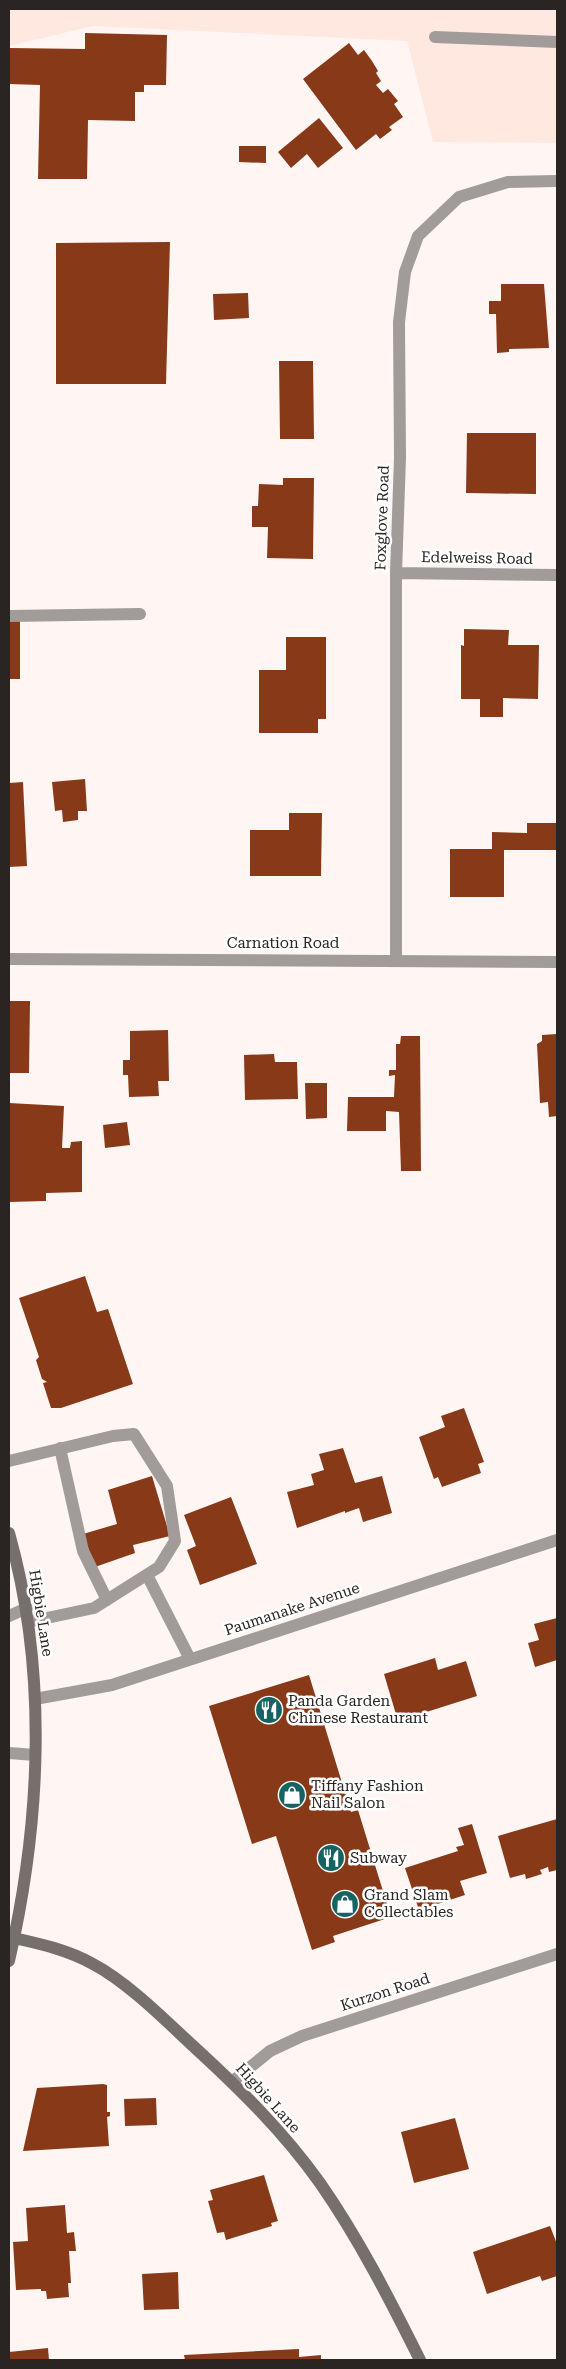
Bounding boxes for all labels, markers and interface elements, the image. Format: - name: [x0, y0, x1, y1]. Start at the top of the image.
- street label: Foxglove Road: [371, 465, 393, 571]
- street label: Edelweiss Road: [421, 548, 534, 568]
- street label: Carnation Road: [227, 934, 340, 952]
- street label: Higbie Lane: [25, 1568, 57, 1658]
- street label: Paumanake Avenue: [222, 1579, 362, 1639]
- place label: Panda Garden Chinese Restaurant: [288, 1692, 429, 1727]
- restaurant icon: Panda Garden Chinese Restaurant: [254, 1695, 284, 1725]
- place label: Tiffany Fashion Nail Salon: [311, 1777, 424, 1812]
- shop icon: Tiffany Fashion Nail Salon: [277, 1780, 307, 1810]
- restaurant icon: Subway: [316, 1843, 346, 1873]
- place label: Subway: [350, 1849, 407, 1867]
- place label: Grand Slam Collectables: [364, 1886, 453, 1921]
- shop icon: Grand Slam Collectables: [330, 1889, 360, 1919]
- street label: Kurzon Road: [338, 1969, 432, 2015]
- street label: Higbie Lane: [232, 2059, 304, 2137]

